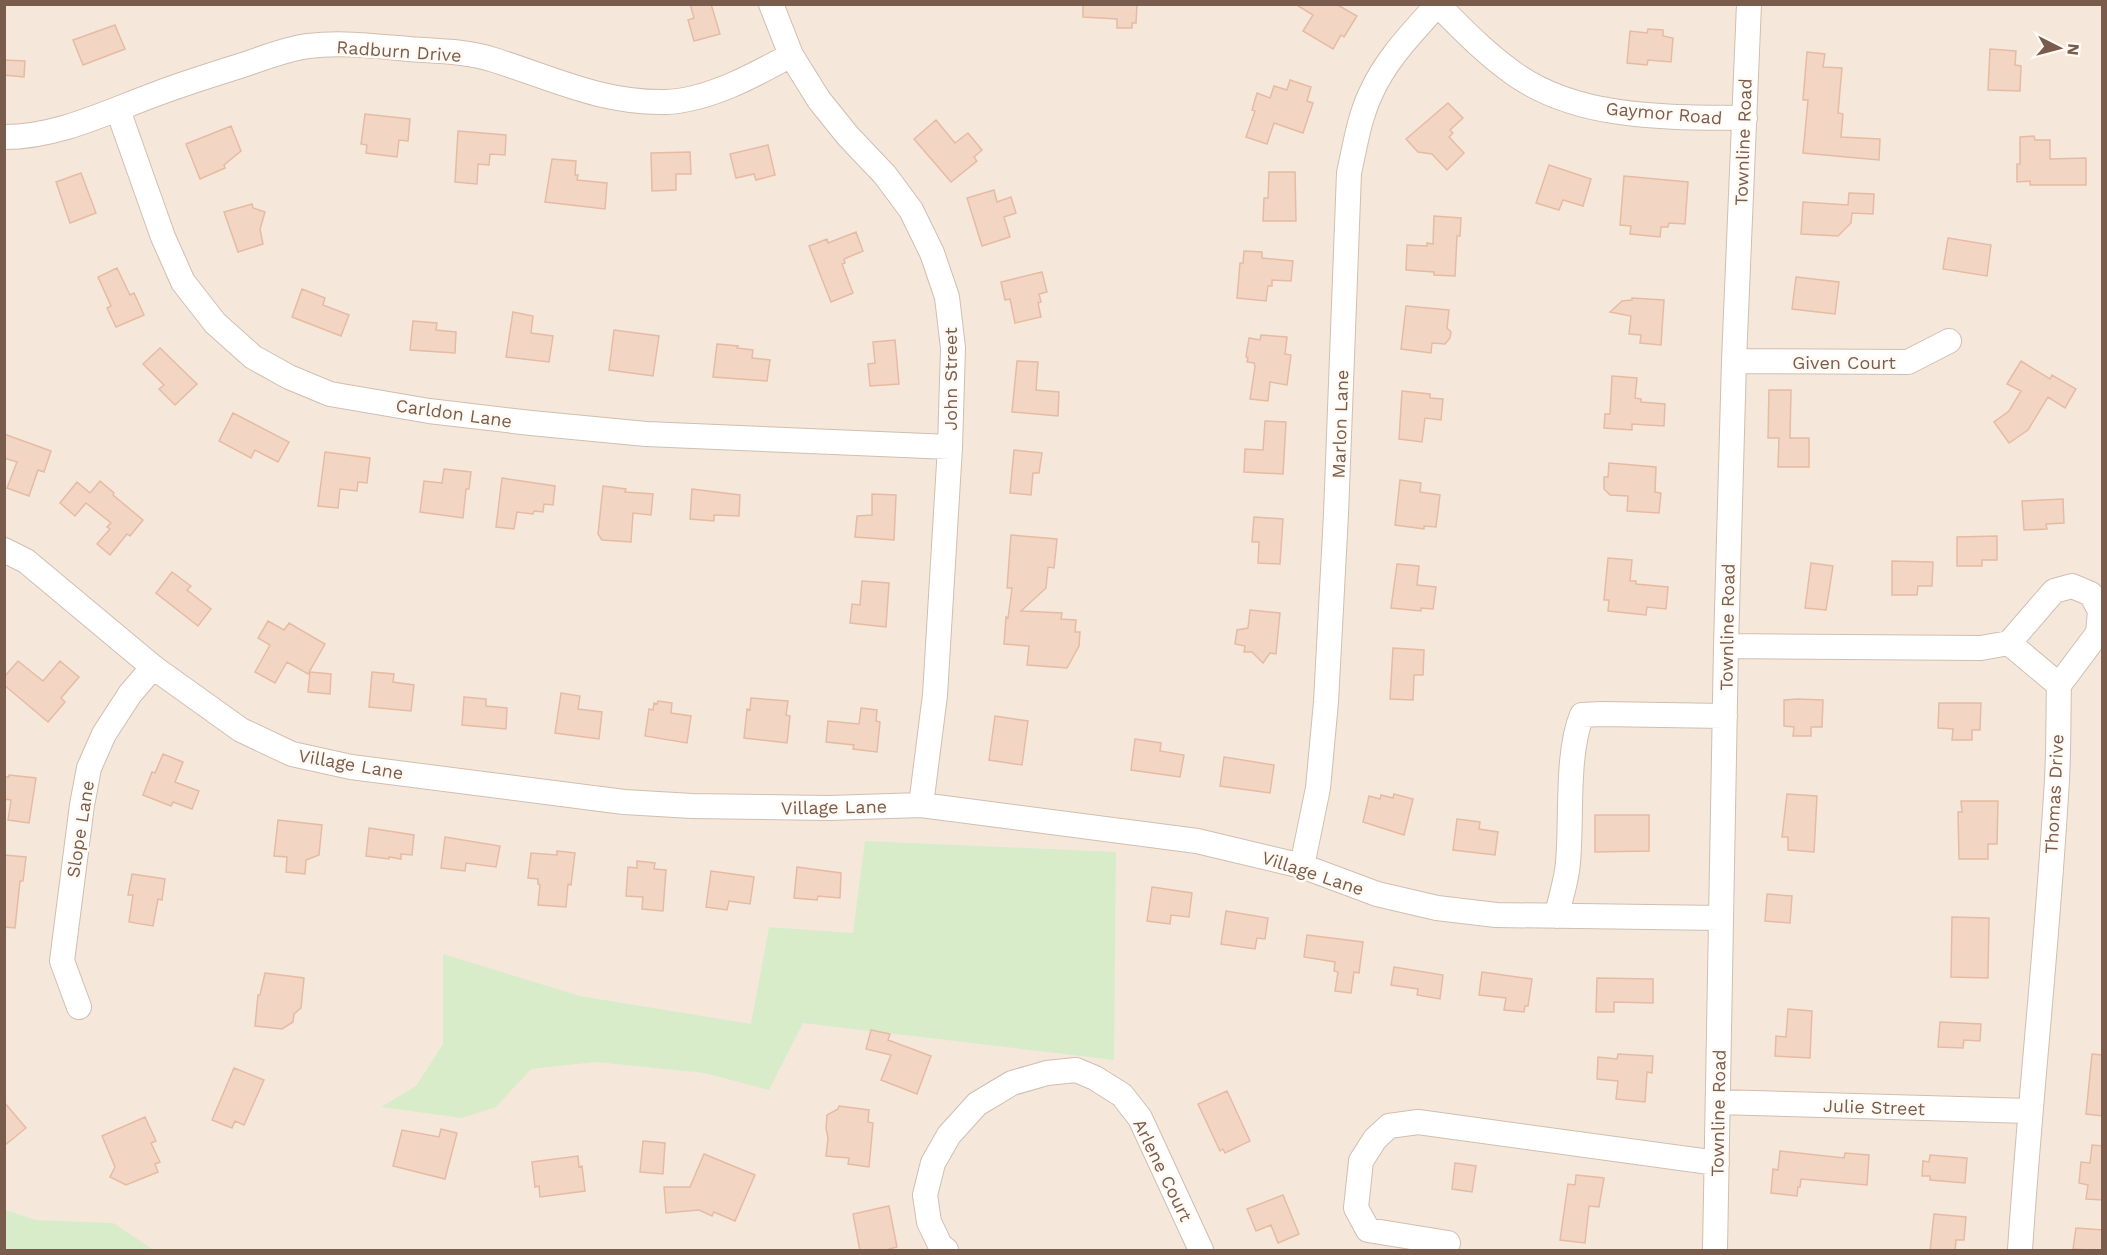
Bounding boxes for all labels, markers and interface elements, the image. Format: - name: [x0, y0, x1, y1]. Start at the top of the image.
- north arrow: [2029, 18, 2089, 78]
- street label: Radburn Drive: [336, 36, 462, 66]
- text: N: [2063, 43, 2083, 56]
- street label: Townline Road: [1730, 78, 1756, 206]
- street label: Gaymor Road: [1605, 97, 1723, 129]
- street label: John Street: [940, 327, 961, 431]
- street label: Given Court: [1792, 352, 1896, 373]
- street label: Marlon Lane: [1328, 369, 1352, 479]
- street label: Carldon Lane: [394, 394, 514, 432]
- street label: Townline Road: [1715, 563, 1739, 691]
- street label: Thomas Drive: [2040, 733, 2068, 855]
- street label: Village Lane: [297, 744, 405, 784]
- street label: Slope Lane: [62, 779, 98, 879]
- street label: Village Lane: [781, 796, 887, 818]
- street label: Village Lane: [1259, 847, 1367, 899]
- street label: Townline Road: [1706, 1049, 1730, 1177]
- street label: Julie Street: [1823, 1095, 1926, 1119]
- street label: Arlene Court: [1129, 1115, 1197, 1225]

